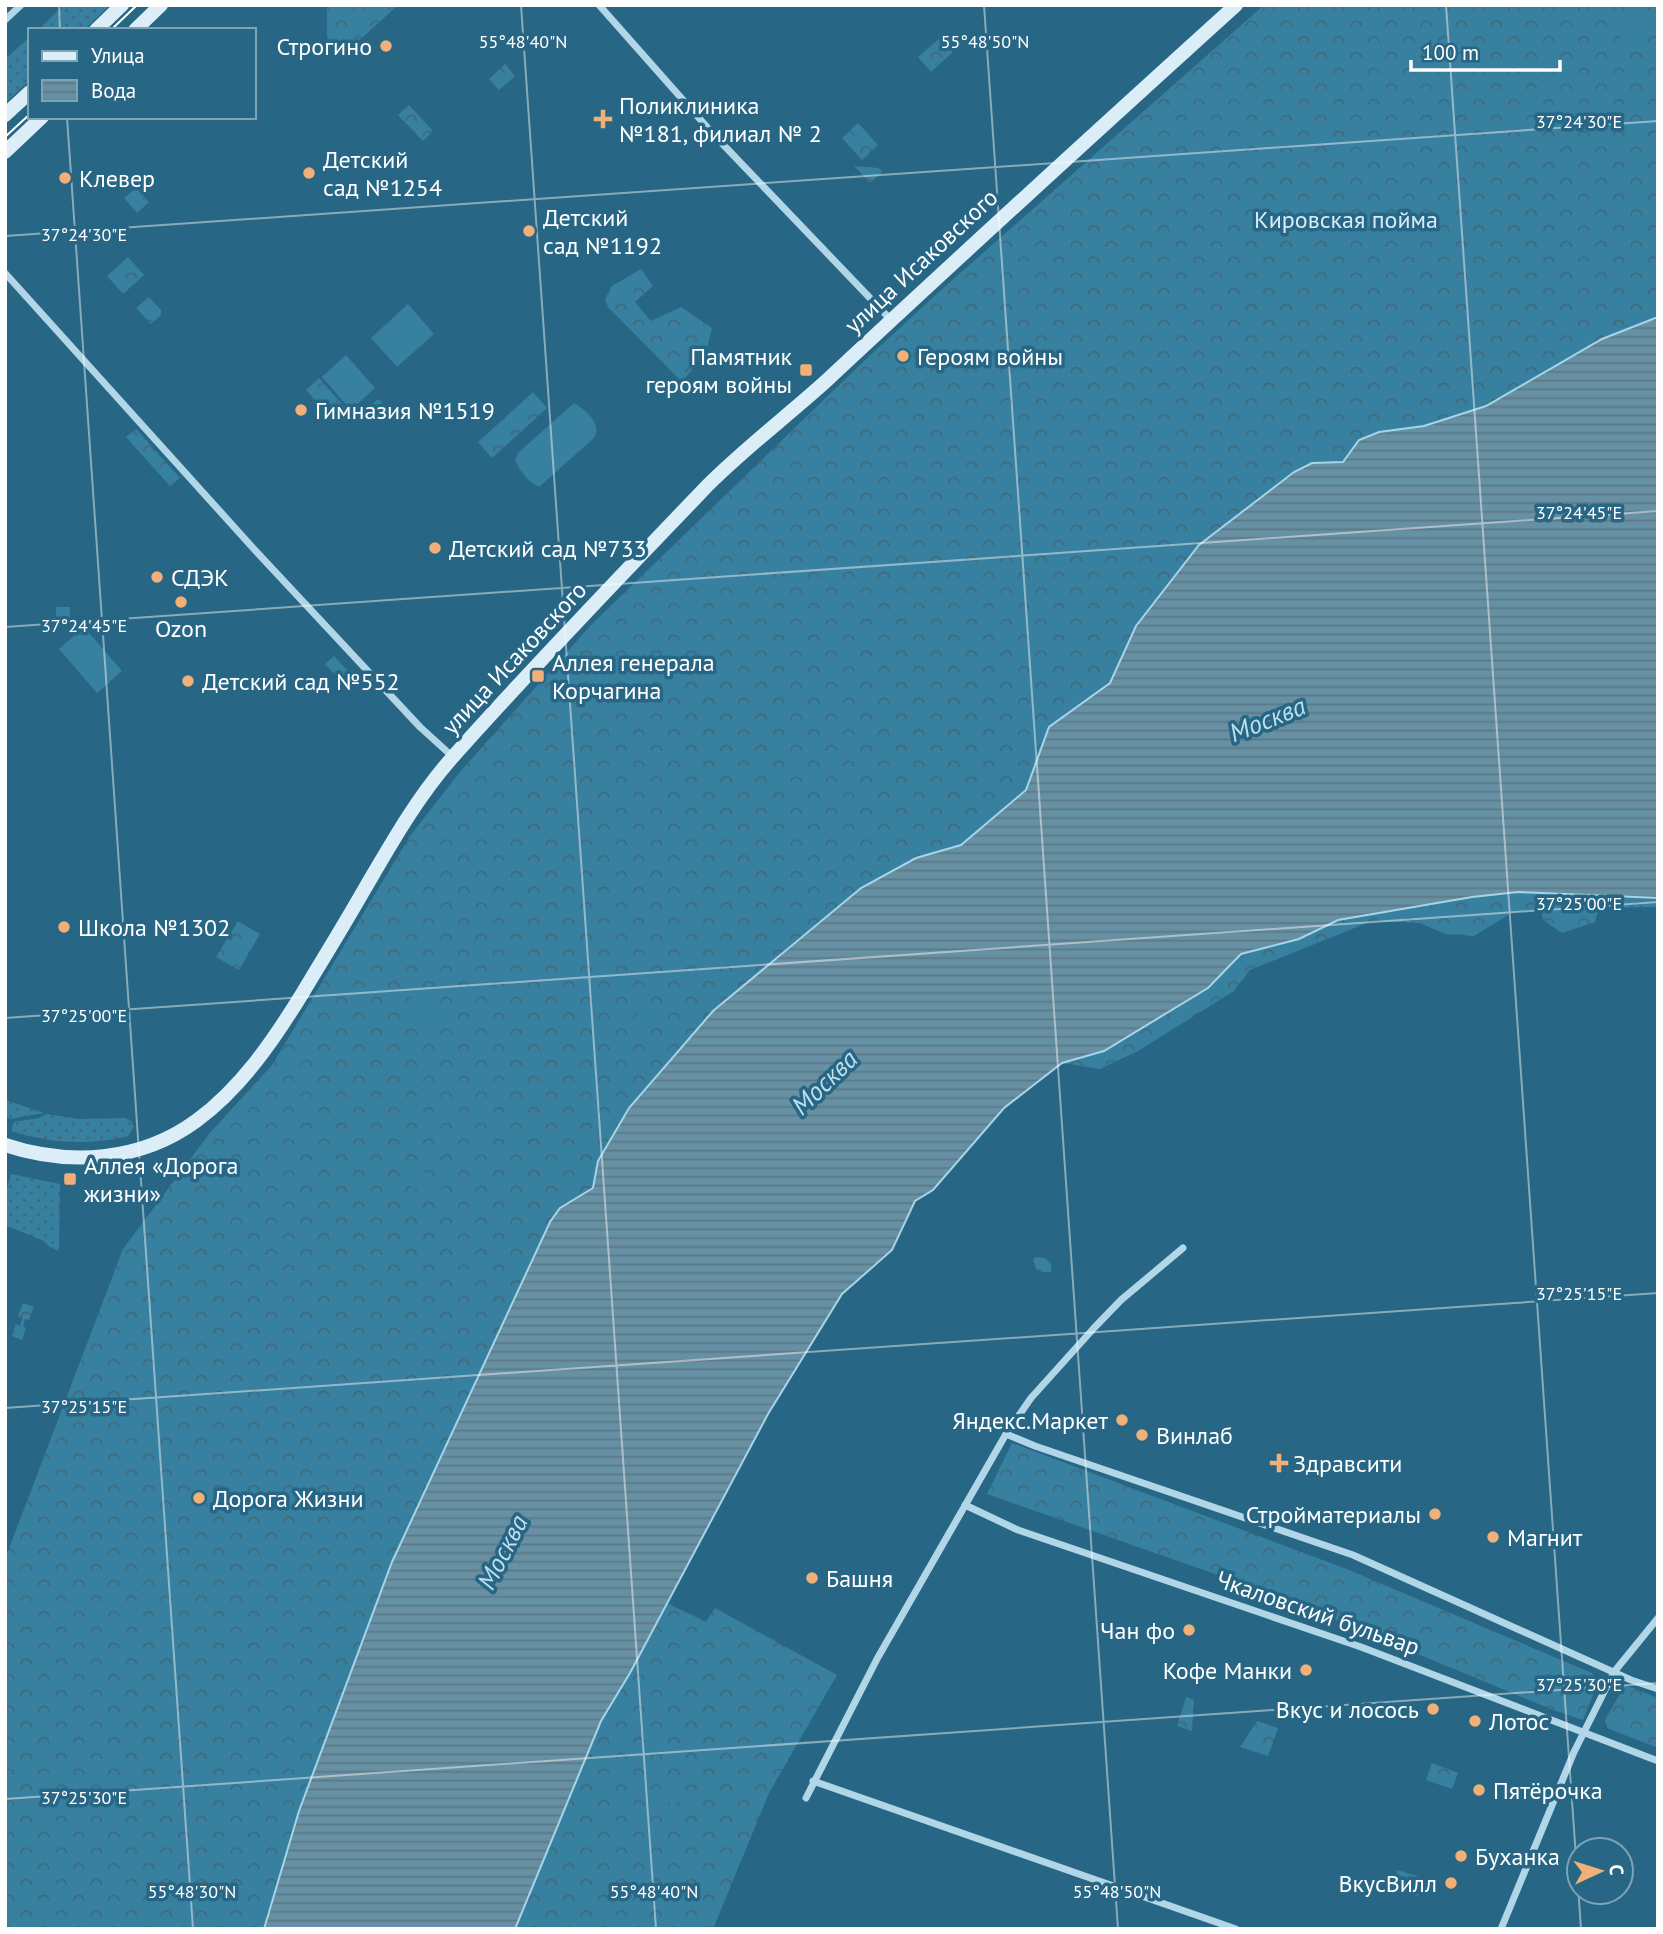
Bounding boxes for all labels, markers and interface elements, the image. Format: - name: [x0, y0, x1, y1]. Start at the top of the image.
- legend: [28, 28, 256, 119]
- scale bar: [1411, 28, 1560, 72]
- text: 55°48'40"N: [479, 30, 567, 53]
- text: 55°48'50"N: [941, 30, 1029, 53]
- place label: Строгино: [277, 31, 372, 62]
- marker: Строгино: [378, 38, 394, 54]
- text: 100 m: [1422, 39, 1479, 66]
- text: Улица: [91, 42, 145, 69]
- text: Вода: [91, 77, 136, 104]
- place label: Поликлиника №181, филиал № 2: [619, 90, 822, 149]
- marker: Поликлиника №181, филиал № 2: [593, 109, 613, 129]
- text: 37°24'30"E: [1536, 110, 1622, 133]
- place label: Детский сад №1254: [323, 144, 442, 203]
- place label: Клевер: [79, 163, 155, 194]
- marker: Детский сад №1254: [301, 165, 317, 181]
- marker: Клевер: [57, 170, 73, 186]
- street label: улица Исаковского: [838, 182, 1004, 340]
- place label: Детский сад №1192: [543, 202, 662, 261]
- park label: Кировская пойма: [1254, 204, 1438, 235]
- text: 37°24'30"E: [41, 223, 127, 246]
- marker: Детский сад №1192: [521, 223, 537, 239]
- place label: Памятник героям войны: [645, 341, 793, 400]
- place label: Героям войны: [917, 341, 1063, 372]
- marker: Героям войны: [895, 348, 911, 364]
- marker: Памятник героям войны: [798, 362, 814, 378]
- place label: Гимназия №1519: [315, 395, 495, 426]
- marker: Гимназия №1519: [293, 402, 309, 418]
- text: 37°24'45"E: [1536, 501, 1622, 524]
- place label: Детский сад №733: [449, 533, 647, 564]
- marker: Детский сад №733: [427, 540, 443, 556]
- place label: СДЭК: [171, 562, 229, 593]
- marker: СДЭК: [149, 569, 165, 585]
- street label: улица Исаковского: [435, 575, 593, 741]
- marker: Ozon: [173, 594, 189, 610]
- place label: Ozon: [155, 613, 207, 644]
- text: 37°24'45"E: [41, 614, 127, 637]
- place label: Аллея генерала Корчагина: [552, 647, 715, 706]
- place label: Детский сад №552: [202, 666, 400, 697]
- marker: Аллея генерала Корчагина: [530, 668, 546, 684]
- marker: Детский сад №552: [180, 673, 196, 689]
- water label: Москва: [1224, 689, 1310, 749]
- text: 37°25'00"E: [1536, 892, 1622, 915]
- place label: Школа №1302: [78, 912, 230, 943]
- marker: Школа №1302: [56, 919, 72, 935]
- text: 37°25'00"E: [41, 1004, 127, 1027]
- water label: Москва: [784, 1042, 864, 1121]
- place label: Аллея «Дорога жизни»: [84, 1150, 239, 1209]
- marker: Аллея «Дорога жизни»: [62, 1171, 78, 1187]
- text: 37°25'15"E: [1536, 1282, 1622, 1305]
- text: 37°25'15"E: [41, 1395, 127, 1418]
- place label: Яндекс.Маркет: [952, 1405, 1108, 1436]
- marker: Яндекс.Маркет: [1114, 1412, 1130, 1428]
- place label: Винлаб: [1156, 1420, 1233, 1451]
- marker: Винлаб: [1134, 1427, 1150, 1443]
- place label: Здравсити: [1293, 1448, 1402, 1479]
- marker: Здравсити: [1271, 1455, 1287, 1471]
- place label: Дорога Жизни: [213, 1483, 363, 1514]
- marker: Дорога Жизни: [191, 1490, 207, 1506]
- place label: Стройматериалы: [1246, 1499, 1421, 1530]
- marker: Стройматериалы: [1427, 1506, 1443, 1522]
- water label: Москва: [469, 1509, 535, 1595]
- place label: Магнит: [1507, 1522, 1583, 1553]
- marker: Магнит: [1485, 1529, 1501, 1545]
- place label: Башня: [826, 1563, 893, 1594]
- street label: Чкаловский бульвар: [1212, 1564, 1424, 1662]
- marker: Башня: [804, 1570, 820, 1586]
- place label: Чан фо: [1100, 1615, 1175, 1646]
- marker: Чан фо: [1181, 1622, 1197, 1638]
- place label: Кофе Манки: [1163, 1655, 1292, 1686]
- marker: Кофе Манки: [1298, 1662, 1314, 1678]
- text: 37°25'30"E: [1536, 1673, 1622, 1696]
- place label: Вкус и лосось: [1276, 1694, 1419, 1725]
- marker: Вкус и лосось: [1425, 1701, 1441, 1717]
- place label: Лотос: [1488, 1706, 1549, 1737]
- marker: Лотос: [1467, 1713, 1483, 1729]
- place label: Пятёрочка: [1493, 1775, 1603, 1806]
- marker: Пятёрочка: [1471, 1782, 1487, 1798]
- text: 37°25'30"E: [41, 1786, 127, 1809]
- north arrow: [1565, 1836, 1635, 1906]
- place label: Буханка: [1475, 1841, 1560, 1872]
- marker: Буханка: [1453, 1848, 1469, 1864]
- text: С: [1605, 1864, 1629, 1876]
- place label: ВкусВилл: [1338, 1868, 1437, 1899]
- marker: ВкусВилл: [1443, 1875, 1459, 1891]
- text: 55°48'30"N: [148, 1880, 236, 1903]
- text: 55°48'40"N: [610, 1880, 698, 1903]
- text: 55°48'50"N: [1073, 1880, 1161, 1903]

